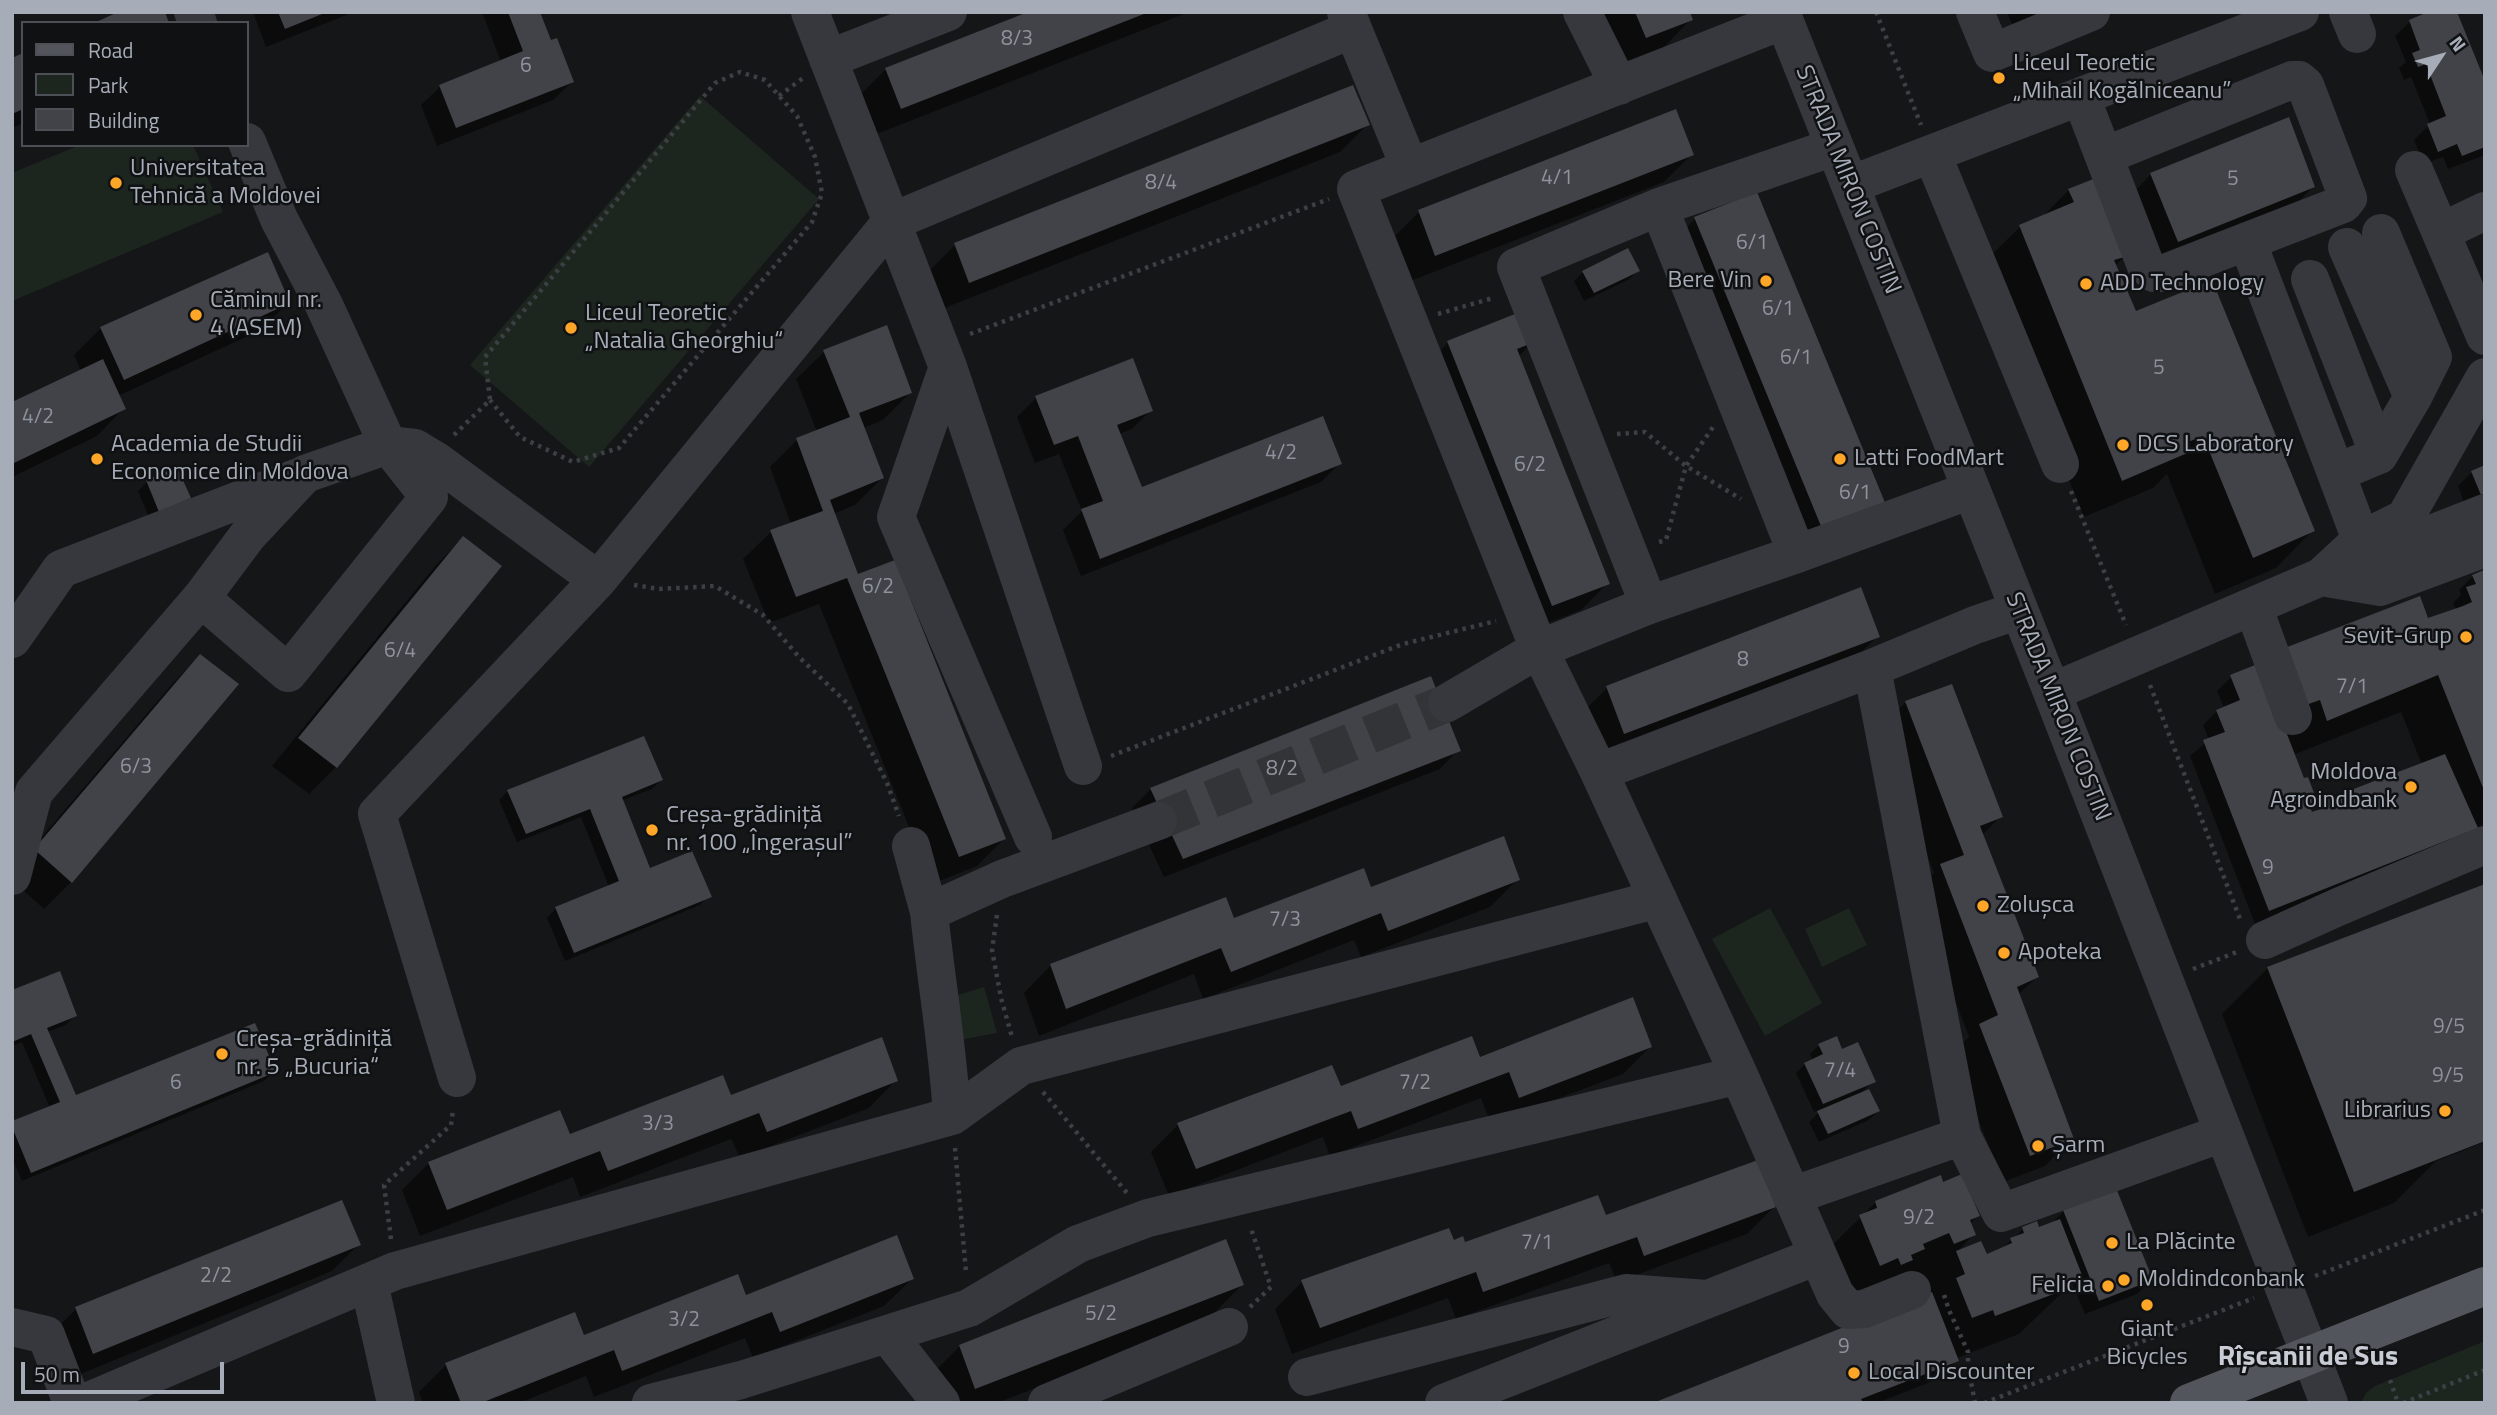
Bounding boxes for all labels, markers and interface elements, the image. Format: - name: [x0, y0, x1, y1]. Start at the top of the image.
- legend: [21, 21, 248, 147]
- north arrow: [2406, 21, 2476, 91]
- house number: 8/3: [1001, 27, 1033, 53]
- text: N: [2443, 30, 2474, 57]
- text: Road: [88, 34, 133, 66]
- place label: Liceul Teoretic „Mihail Kogălniceanu”: [2013, 50, 2231, 106]
- house number: 6: [520, 54, 532, 80]
- street label: STRADA MIRON COSTIN: [1788, 62, 1906, 298]
- text: Park: [88, 69, 128, 101]
- marker: Liceul Teoretic „Mihail Kogălniceanu”: [1991, 70, 2007, 86]
- text: Building: [88, 104, 159, 136]
- place label: Universitatea Tehnică a Moldovei: [130, 155, 321, 211]
- house number: 4/1: [1541, 166, 1573, 192]
- house number: 5: [2227, 167, 2239, 193]
- house number: 8/4: [1145, 171, 1177, 197]
- marker: Universitatea Tehnică a Moldovei: [108, 175, 124, 191]
- house number: 6/1: [1736, 231, 1768, 257]
- place label: Bere Vin: [1668, 267, 1752, 295]
- place label: ADD Technology: [2100, 270, 2264, 298]
- marker: Bere Vin: [1758, 273, 1774, 289]
- marker: ADD Technology: [2078, 276, 2094, 292]
- place label: Căminul nr. 4 (ASEM): [210, 287, 322, 343]
- house number: 6/1: [1762, 297, 1794, 323]
- place label: Liceul Teoretic „Natalia Gheorghiu“: [585, 300, 783, 356]
- marker: Căminul nr. 4 (ASEM): [188, 307, 204, 323]
- marker: Liceul Teoretic „Natalia Gheorghiu“: [563, 320, 579, 336]
- house number: 6/1: [1780, 346, 1812, 372]
- house number: 5: [2153, 356, 2165, 382]
- house number: 4/2: [22, 405, 54, 431]
- place label: Academia de Studii Economice din Moldova: [111, 431, 349, 487]
- place label: DCS Laboratory: [2137, 431, 2294, 459]
- marker: DCS Laboratory: [2115, 437, 2131, 453]
- house number: 4/2: [1265, 441, 1297, 467]
- place label: Latti FoodMart: [1854, 445, 2004, 473]
- marker: Academia de Studii Economice din Moldova: [89, 451, 105, 467]
- marker: Latti FoodMart: [1832, 451, 1848, 467]
- house number: 6/2: [1514, 453, 1546, 479]
- house number: 6/1: [1839, 481, 1871, 507]
- house number: 6/2: [862, 575, 894, 601]
- street label: STRADA MIRON COSTIN: [1998, 589, 2116, 825]
- place label: Sevit-Grup: [2343, 623, 2452, 651]
- marker: Sevit-Grup: [2458, 629, 2474, 645]
- house number: 6/4: [384, 639, 416, 665]
- house number: 8: [1737, 648, 1749, 674]
- house number: 7/1: [2336, 675, 2368, 701]
- house number: 6/3: [120, 755, 152, 781]
- house number: 8/2: [1266, 757, 1298, 783]
- place label: Moldova Agroindbank: [2270, 759, 2397, 815]
- marker: Moldova Agroindbank: [2403, 779, 2419, 795]
- place label: Creșa-grădiniță nr. 100 „Îngerașul”: [666, 802, 853, 858]
- marker: Creșa-grădiniță nr. 100 „Îngerașul”: [644, 822, 660, 838]
- house number: 9: [2262, 856, 2274, 882]
- place label: Zolușca: [1997, 892, 2074, 920]
- marker: Zolușca: [1975, 898, 1991, 914]
- house number: 7/3: [1269, 908, 1301, 934]
- place label: Apoteka: [2018, 939, 2102, 967]
- marker: Apoteka: [1996, 945, 2012, 961]
- house number: 9/5: [2433, 1015, 2465, 1041]
- place label: Creșa-grădiniță nr. 5 „Bucuria“: [236, 1026, 392, 1082]
- marker: Creșa-grădiniță nr. 5 „Bucuria“: [214, 1046, 230, 1062]
- house number: 7/4: [1824, 1059, 1856, 1085]
- house number: 9/5: [2432, 1064, 2464, 1090]
- house number: 6: [170, 1071, 182, 1097]
- house number: 7/2: [1399, 1071, 1431, 1097]
- place label: Librarius: [2344, 1097, 2431, 1125]
- marker: Librarius: [2437, 1103, 2453, 1119]
- house number: 3/3: [642, 1112, 674, 1138]
- place label: Șarm: [2052, 1132, 2105, 1160]
- marker: Șarm: [2030, 1138, 2046, 1154]
- house number: 9/2: [1903, 1206, 1935, 1232]
- place label: La Plăcinte: [2126, 1229, 2236, 1257]
- house number: 7/1: [1521, 1231, 1553, 1257]
- marker: La Plăcinte: [2104, 1235, 2120, 1251]
- house number: 2/2: [200, 1264, 232, 1290]
- place label: Moldindconbank: [2138, 1266, 2305, 1294]
- place label: Felicia: [2031, 1272, 2094, 1300]
- marker: Moldindconbank: [2116, 1272, 2132, 1288]
- marker: Felicia: [2100, 1278, 2116, 1294]
- marker: Giant Bicycles: [2139, 1297, 2155, 1313]
- house number: 5/2: [1085, 1302, 1117, 1328]
- house number: 3/2: [668, 1308, 700, 1334]
- place label: Giant Bicycles: [2106, 1316, 2188, 1372]
- house number: 9: [1838, 1335, 1850, 1361]
- district label: Rîșcanii de Sus: [2218, 1341, 2398, 1375]
- scale bar: [24, 1348, 228, 1392]
- text: 50 m: [34, 1358, 80, 1390]
- place label: Local Discounter: [1868, 1359, 2035, 1387]
- marker: Local Discounter: [1846, 1365, 1862, 1381]

